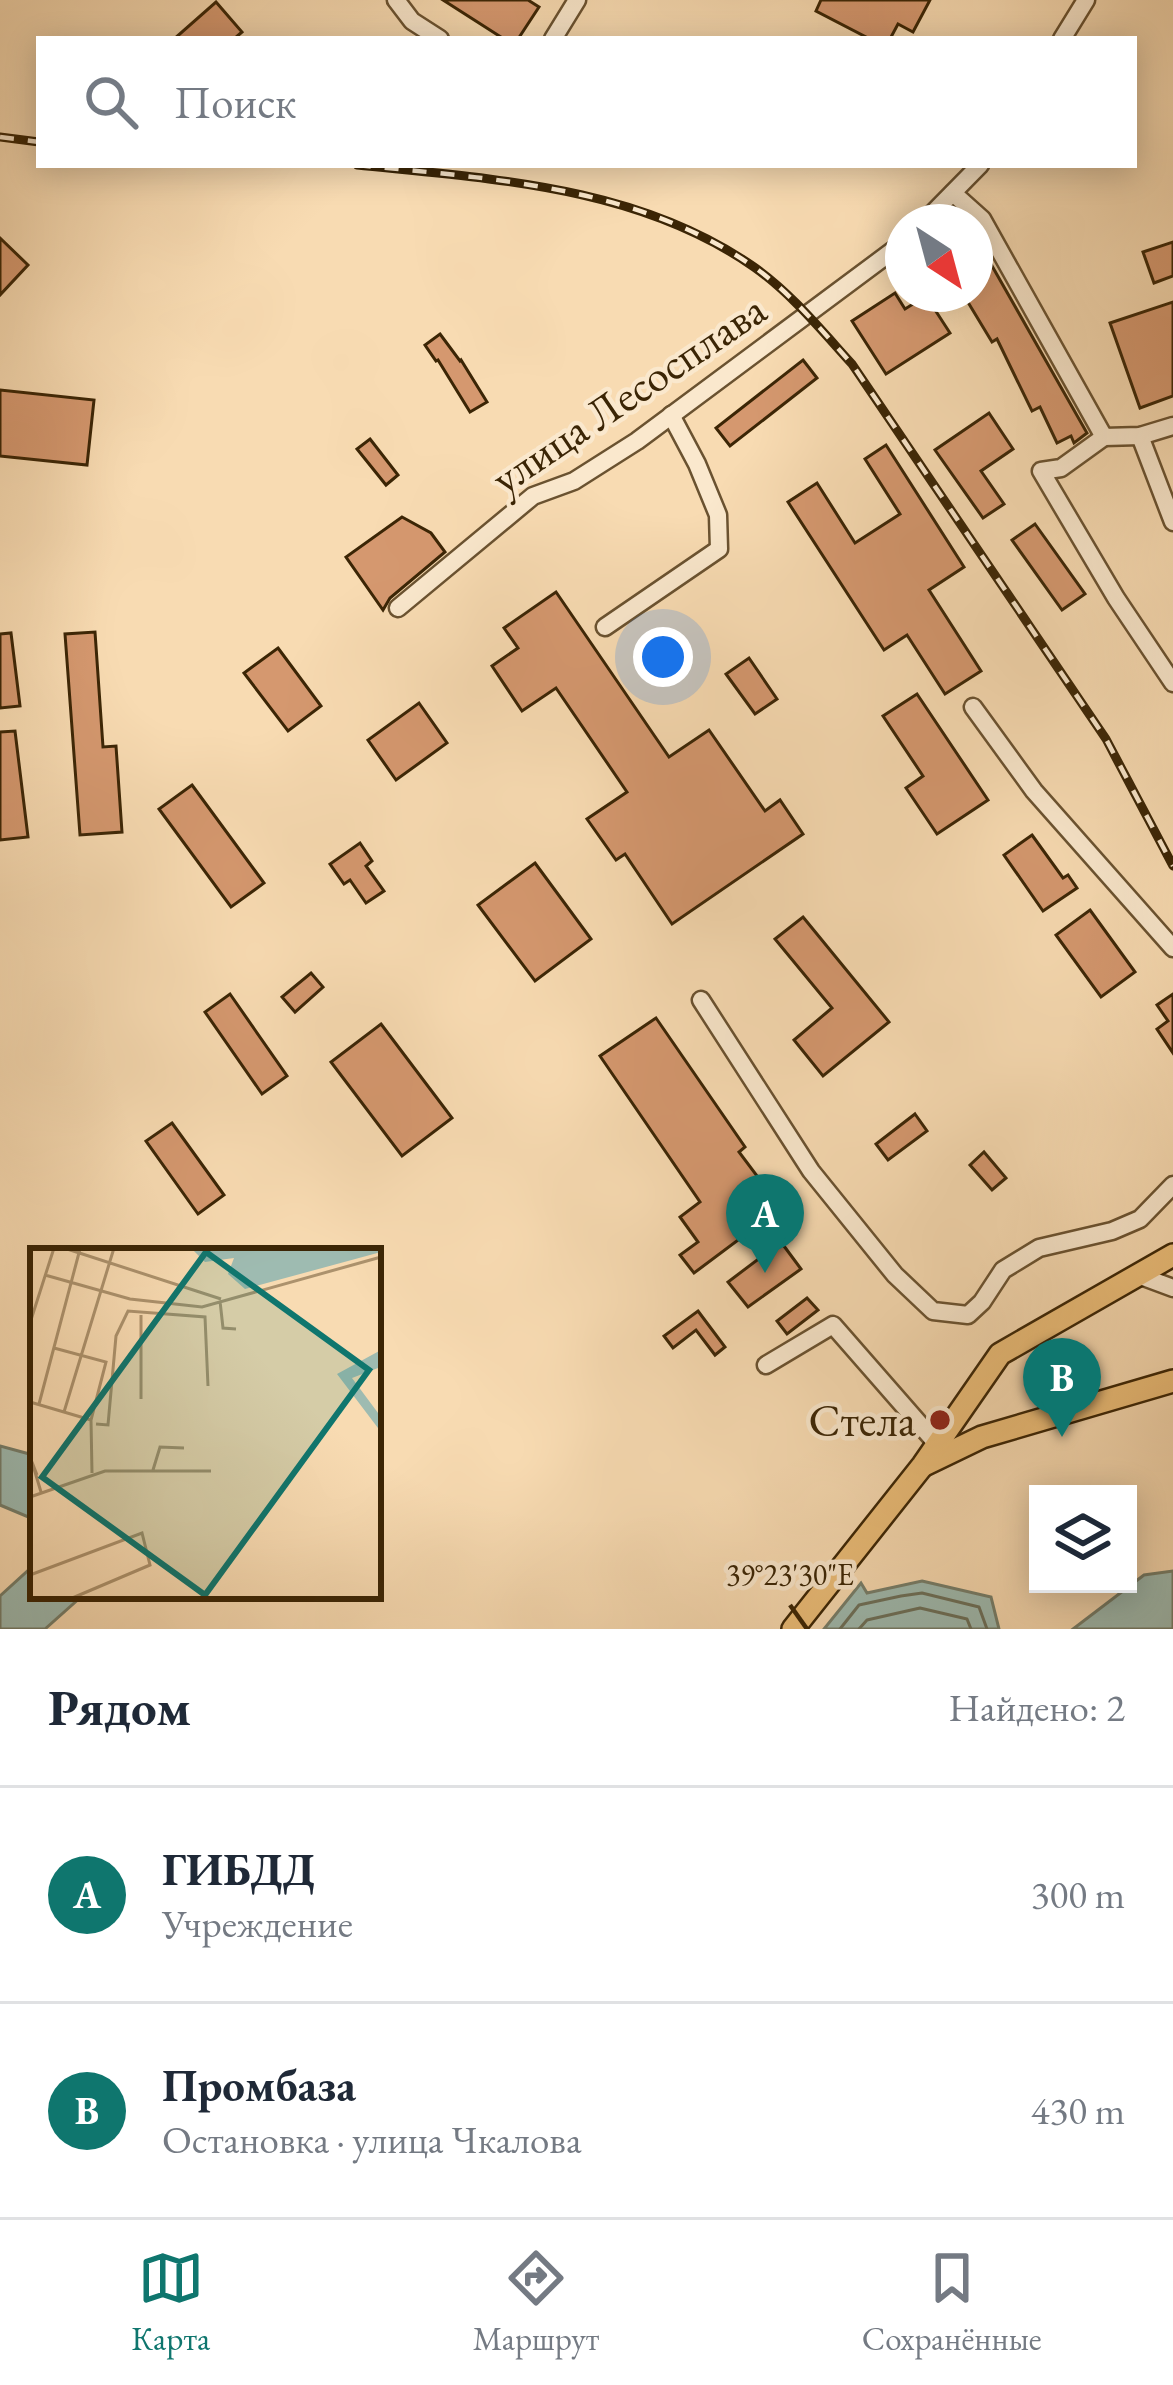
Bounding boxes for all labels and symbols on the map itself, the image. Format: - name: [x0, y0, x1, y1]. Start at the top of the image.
- north arrow: [885, 204, 993, 312]
- street label: улица Лесосплава: [479, 280, 777, 506]
- your location: [633, 627, 693, 687]
- pin: A: [726, 1174, 804, 1273]
- inset map: [30, 1248, 381, 1599]
- pin: B: [1023, 1338, 1101, 1437]
- place label: Стела: [808, 1391, 916, 1449]
- marker: Стела: [927, 1407, 953, 1433]
- text: 39°23'30"E: [726, 1555, 854, 1594]

